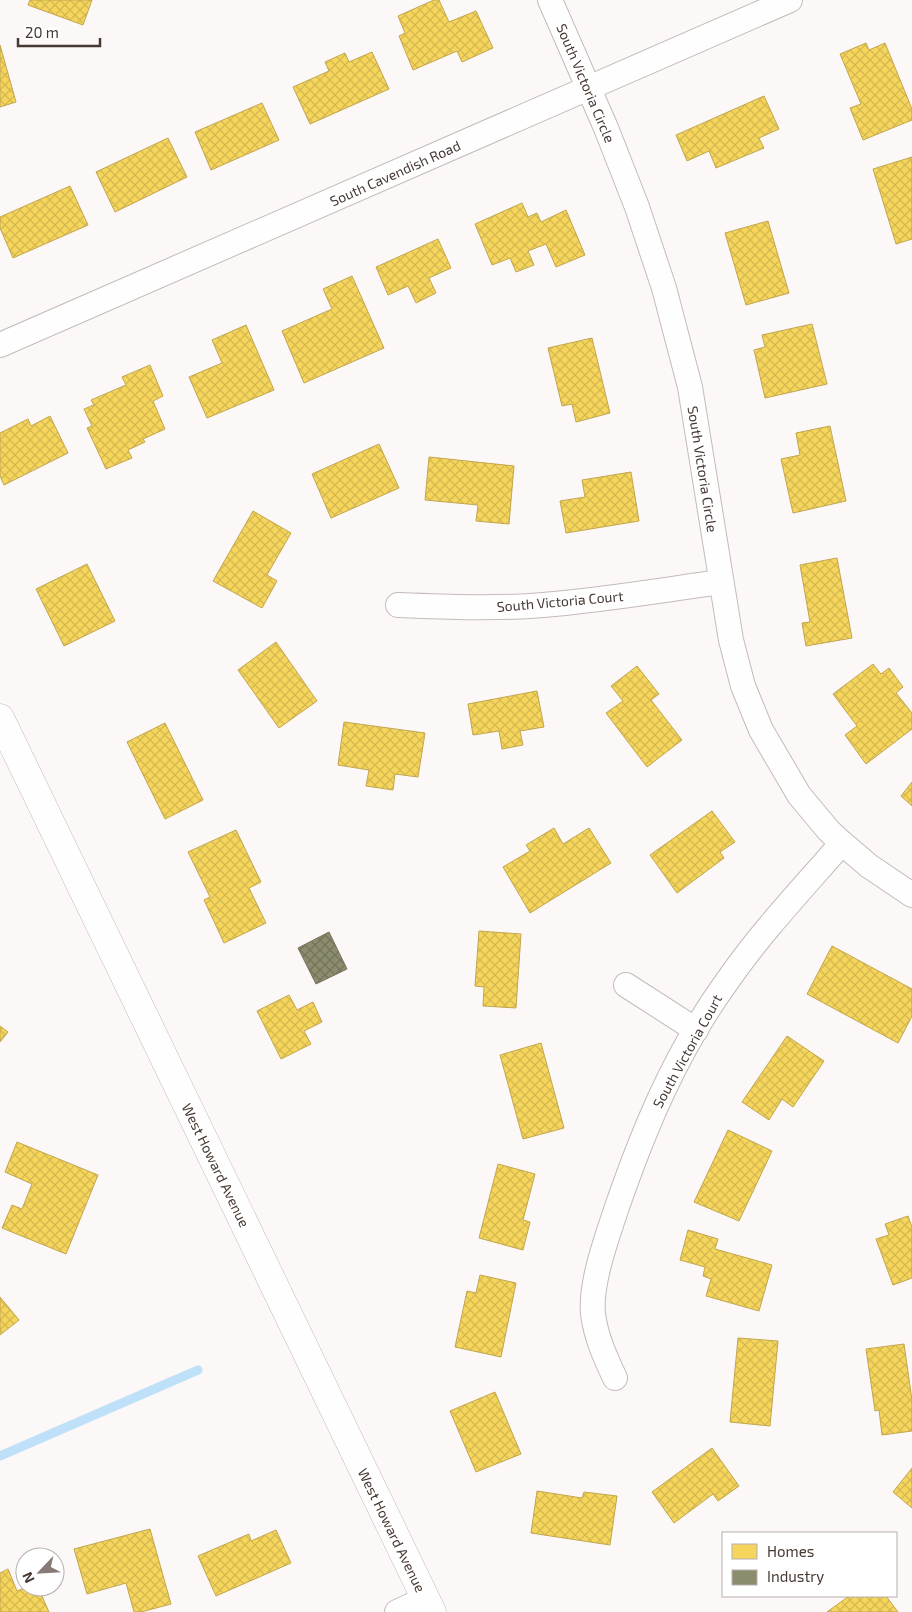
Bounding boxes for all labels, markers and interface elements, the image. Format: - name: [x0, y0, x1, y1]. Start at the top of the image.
- scale bar: [18, 15, 100, 47]
- street label: South Victoria Circle: [553, 21, 619, 145]
- text: 20 m: [25, 23, 59, 41]
- street label: South Cavendish Road: [327, 137, 463, 209]
- street label: South Victoria Circle: [685, 405, 721, 533]
- street label: South Victoria Court: [496, 587, 624, 615]
- street label: South Victoria Court: [649, 991, 725, 1111]
- street label: West Howard Avenue: [179, 1100, 253, 1230]
- street label: West Howard Avenue: [355, 1465, 429, 1595]
- legend: [722, 1532, 897, 1597]
- text: Homes: [767, 1542, 814, 1560]
- north arrow: [15, 1547, 65, 1597]
- text: Industry: [767, 1567, 824, 1585]
- text: N: [18, 1570, 38, 1586]

